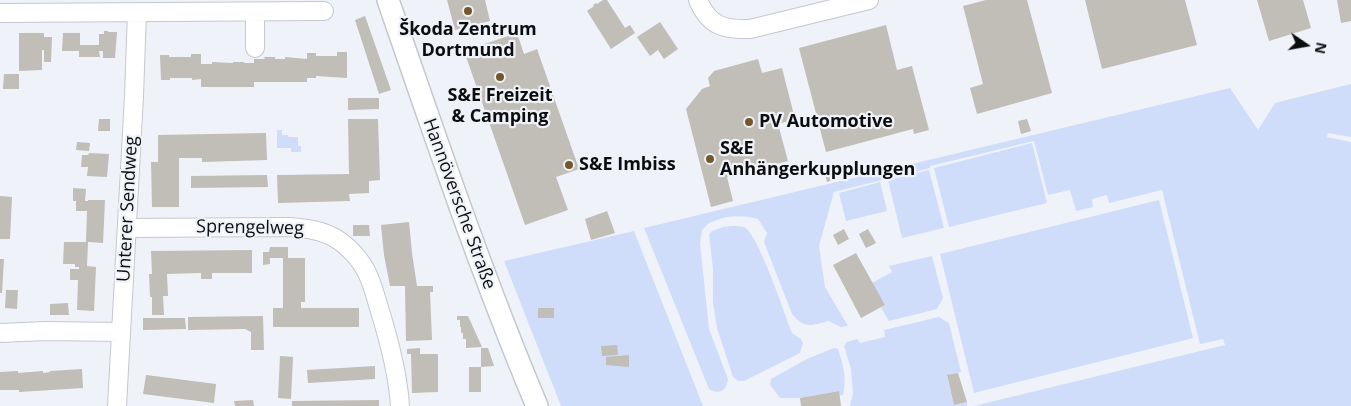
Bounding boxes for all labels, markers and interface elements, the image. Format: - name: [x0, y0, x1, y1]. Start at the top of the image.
- marker: Škoda Zentrum Dortmund: [462, 5, 474, 17]
- place label: Škoda Zentrum Dortmund: [399, 19, 537, 62]
- north arrow: [1281, 20, 1331, 70]
- text: N: [1311, 41, 1332, 56]
- marker: S&E Freizeit & Camping: [494, 71, 506, 83]
- place label: S&E Freizeit & Camping: [447, 85, 553, 128]
- place label: PV Automotive: [759, 111, 893, 133]
- street label: Hannöversche Straße: [418, 115, 500, 293]
- marker: PV Automotive: [743, 116, 755, 128]
- street label: Unterer Sendweg: [113, 136, 143, 282]
- place label: S&E Anhängerkupplungen: [720, 138, 915, 180]
- marker: S&E Anhängerkupplungen: [704, 153, 716, 165]
- place label: S&E Imbiss: [579, 154, 676, 176]
- marker: S&E Imbiss: [563, 159, 575, 171]
- street label: Sprengelweg: [196, 216, 304, 240]

